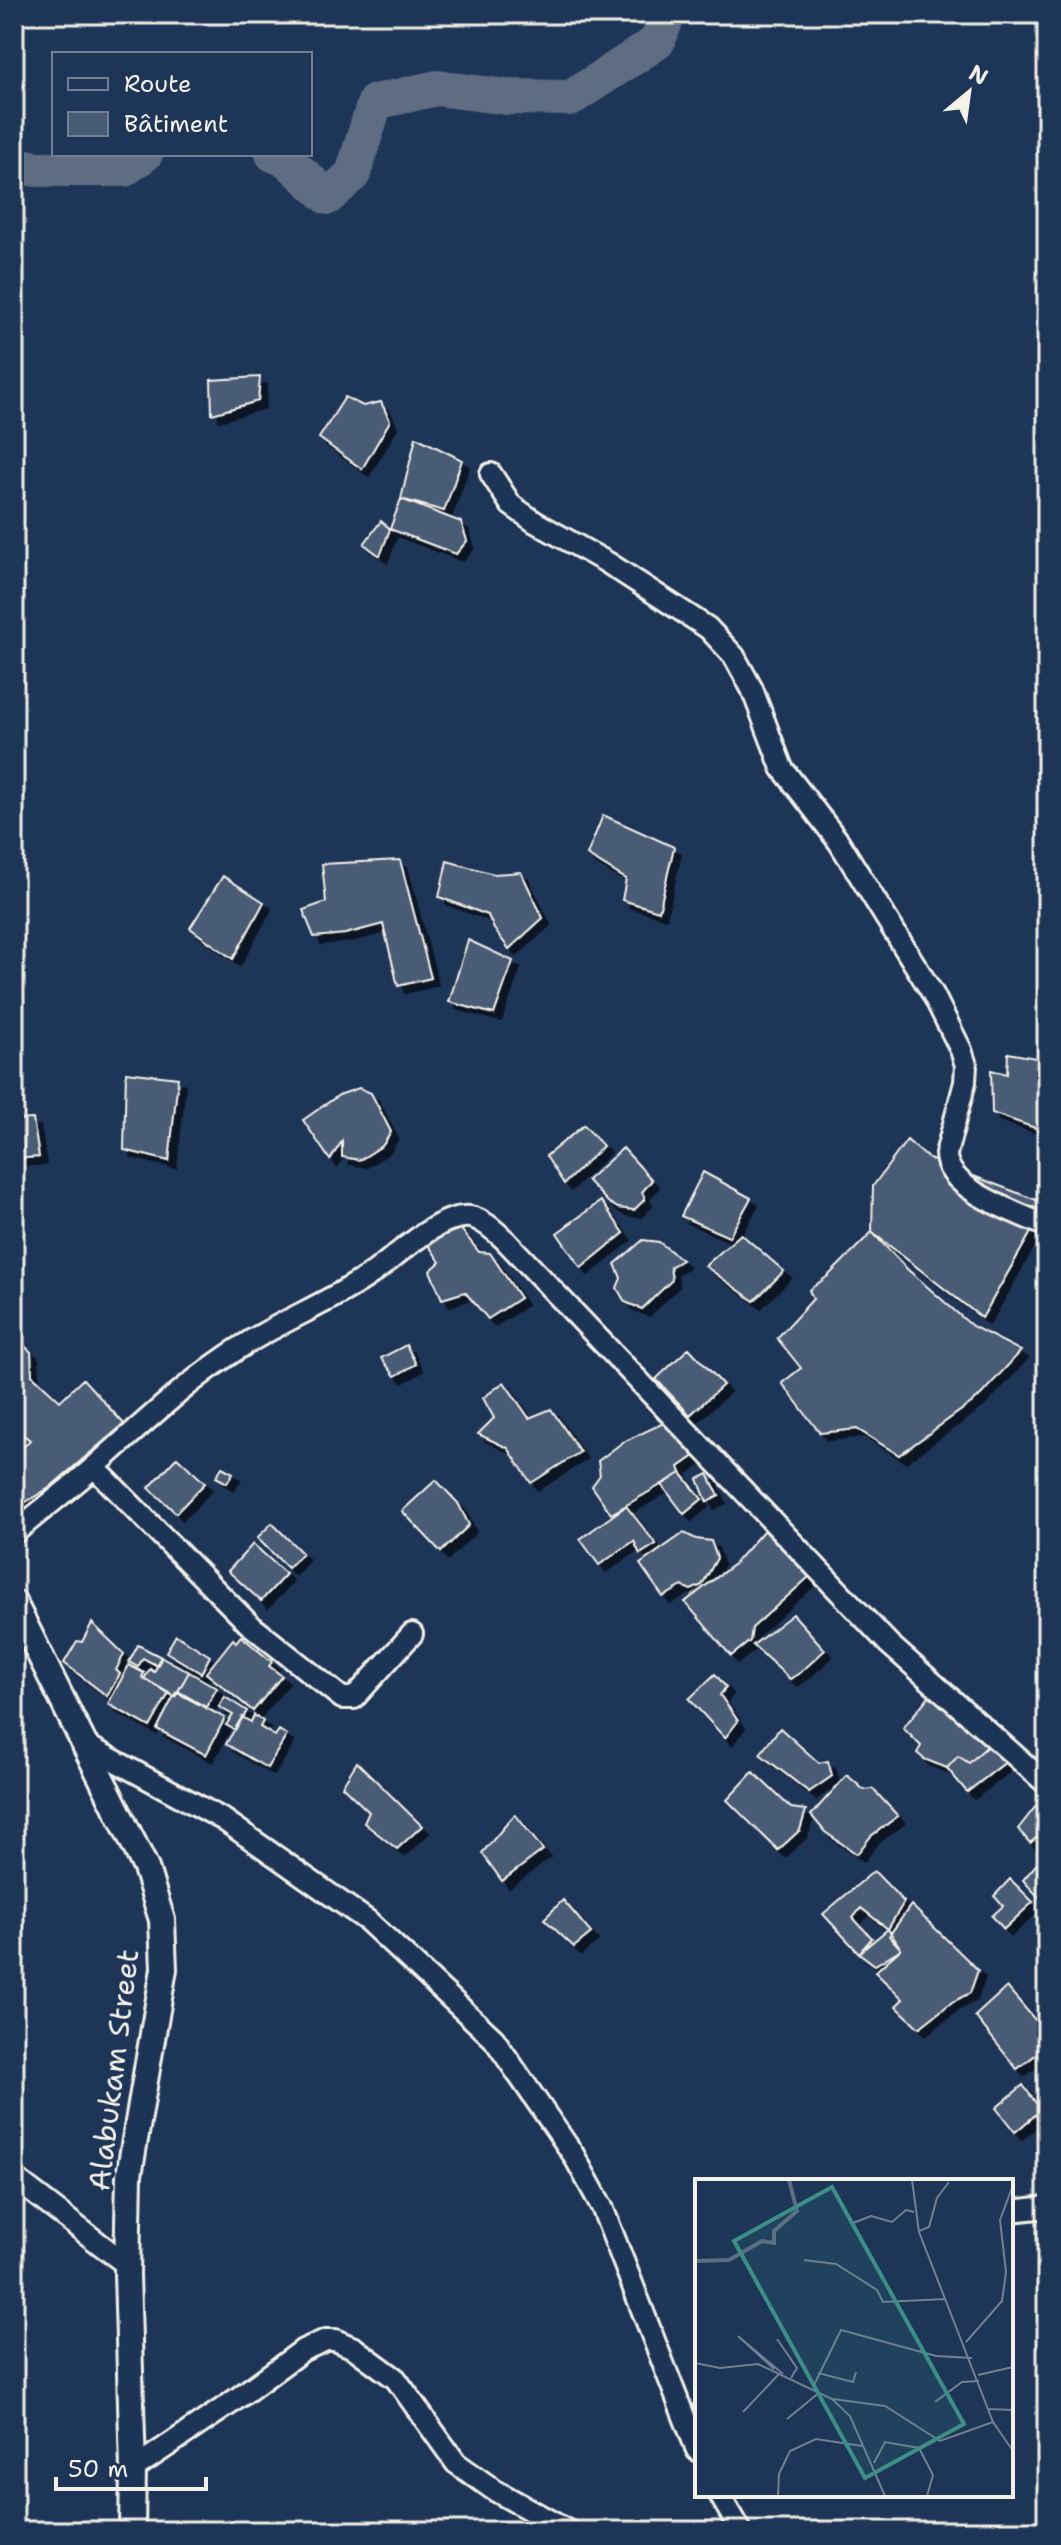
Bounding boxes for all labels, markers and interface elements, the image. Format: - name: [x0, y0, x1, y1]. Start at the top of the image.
- legend: [52, 52, 312, 156]
- north arrow: [929, 52, 1009, 132]
- text: N: [964, 58, 993, 92]
- text: Route: [124, 68, 192, 100]
- text: Bâtiment: [124, 108, 228, 140]
- street label: Alabukam Street: [78, 1947, 149, 2193]
- inset map: [695, 2179, 1013, 2497]
- scale bar: [56, 2441, 206, 2491]
- text: 50 m: [68, 2453, 128, 2485]

